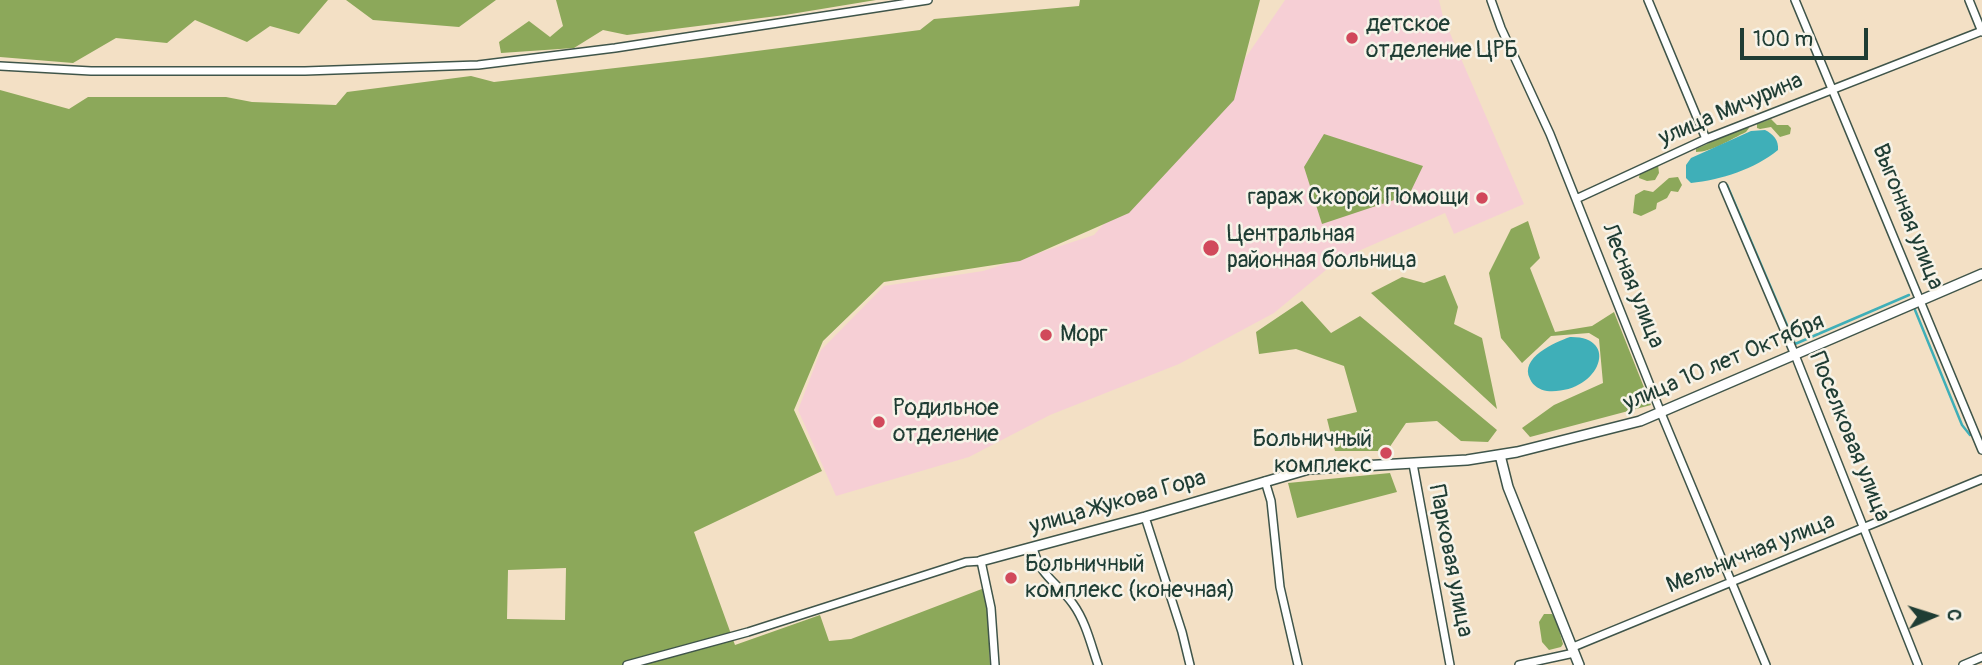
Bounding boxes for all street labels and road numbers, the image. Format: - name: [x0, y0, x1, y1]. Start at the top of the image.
- street label: улица Мичурина: [1655, 67, 1807, 153]
- street label: Выгонная улица: [1865, 140, 1949, 294]
- street label: Лесная улица: [1594, 220, 1670, 352]
- street label: улица 10 лет Октября: [1619, 308, 1829, 418]
- street label: Поселковая улица: [1802, 348, 1896, 526]
- street label: улица Жукова Гора: [1027, 465, 1209, 541]
- street label: Парковая улица: [1422, 482, 1478, 640]
- street label: Мельничная улица: [1663, 508, 1839, 600]

